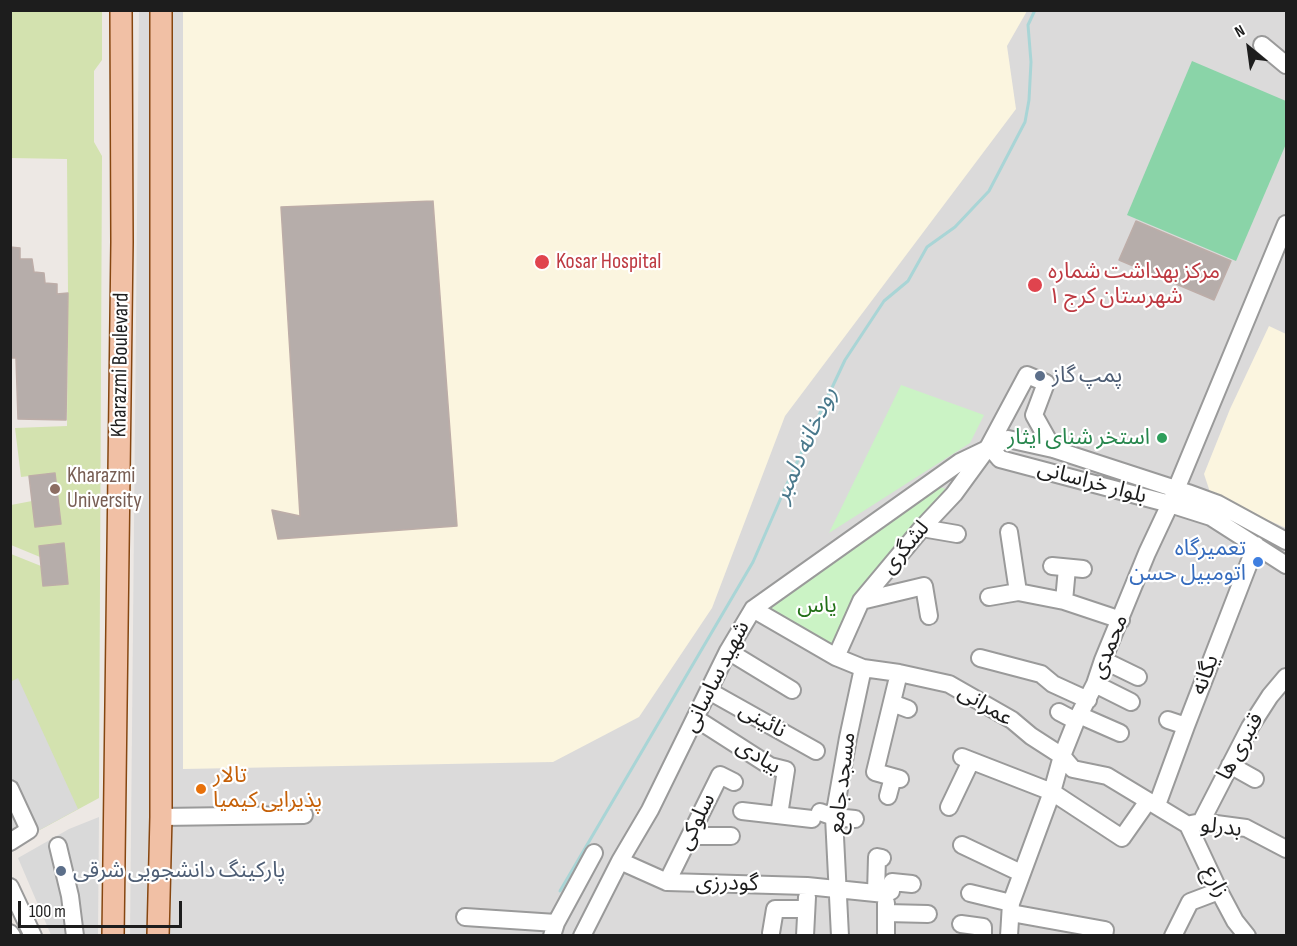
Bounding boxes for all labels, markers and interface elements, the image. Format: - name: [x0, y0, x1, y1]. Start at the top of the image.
- north arrow: [1219, 18, 1279, 78]
- text: N: [1232, 21, 1248, 42]
- place label: Kosar Hospital: [556, 249, 661, 275]
- marker: Kosar Hospital: [533, 253, 551, 271]
- place label: مرکز بهداشت شماره ۱ شهرستان کرج: [1048, 259, 1220, 310]
- marker: مرکز بهداشت شماره ۱ شهرستان کرج: [1026, 276, 1044, 294]
- street label: Kharazmi Boulevard: [107, 292, 135, 438]
- place label: پمپ گاز: [1052, 363, 1122, 389]
- marker: پمپ گاز: [1033, 369, 1047, 383]
- water label: رودخانه دلمبر: [768, 383, 844, 507]
- place label: استخر شنای ایثار: [1007, 425, 1150, 451]
- marker: استخر شنای ایثار: [1155, 431, 1169, 445]
- street label: بلوار خراسانی: [1035, 456, 1149, 510]
- place label: Kharazmi University: [67, 463, 142, 514]
- marker: Kharazmi University: [48, 482, 62, 496]
- street label: لشگری: [876, 516, 936, 580]
- place label: تعمیرگاه اتومبیل حسن: [1129, 536, 1246, 588]
- marker: تعمیرگاه اتومبیل حسن: [1251, 555, 1265, 569]
- park label: یاس: [797, 593, 837, 619]
- street label: محمدی: [1085, 611, 1135, 683]
- street label: شهید ساسانی: [678, 617, 756, 737]
- street label: یگانه: [1186, 651, 1226, 699]
- street label: عمرانی: [953, 679, 1017, 733]
- street label: نائینی: [734, 697, 790, 745]
- street label: قنبری ها: [1212, 709, 1270, 785]
- street label: مسجد جامع: [824, 731, 862, 835]
- street label: بیادی: [731, 733, 785, 781]
- place label: تالار پذیرایی کیمیا: [213, 763, 322, 814]
- marker: تالار پذیرایی کیمیا: [194, 782, 208, 796]
- street label: سلوکی: [672, 789, 722, 855]
- street label: بدرلو: [1199, 812, 1243, 844]
- place label: پارکینگ دانشجویی شرقی: [73, 858, 285, 884]
- street label: زارع: [1196, 862, 1234, 902]
- marker: پارکینگ دانشجویی شرقی: [54, 864, 68, 878]
- street label: گودرزی: [695, 870, 759, 898]
- scale bar: [21, 889, 184, 927]
- text: 100 m: [29, 901, 66, 922]

